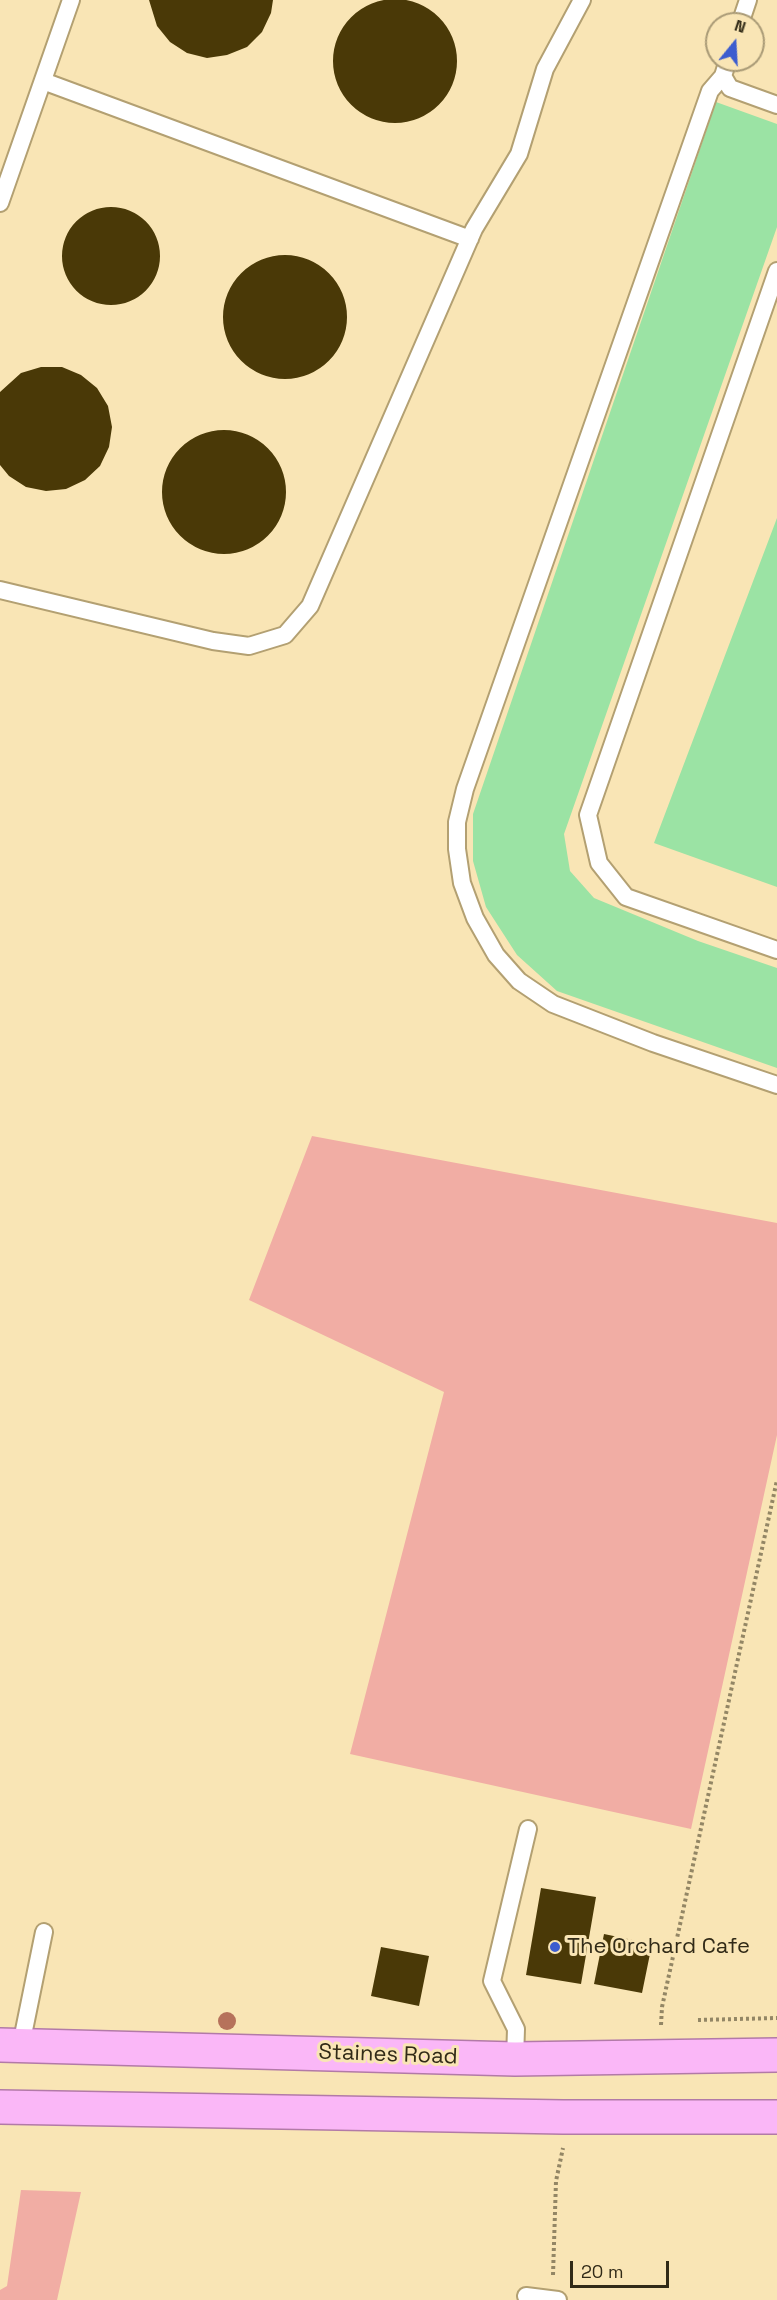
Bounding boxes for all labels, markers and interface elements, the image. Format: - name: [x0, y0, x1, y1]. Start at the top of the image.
- north arrow: [705, 12, 765, 72]
- text: N: [732, 15, 748, 38]
- place label: The Orchard Cafe: [567, 1934, 750, 1960]
- marker: The Orchard Cafe: [548, 1940, 562, 1954]
- street label: Staines Road: [318, 2039, 458, 2071]
- scale bar: [573, 2249, 672, 2287]
- text: 20 m: [581, 2260, 624, 2283]

